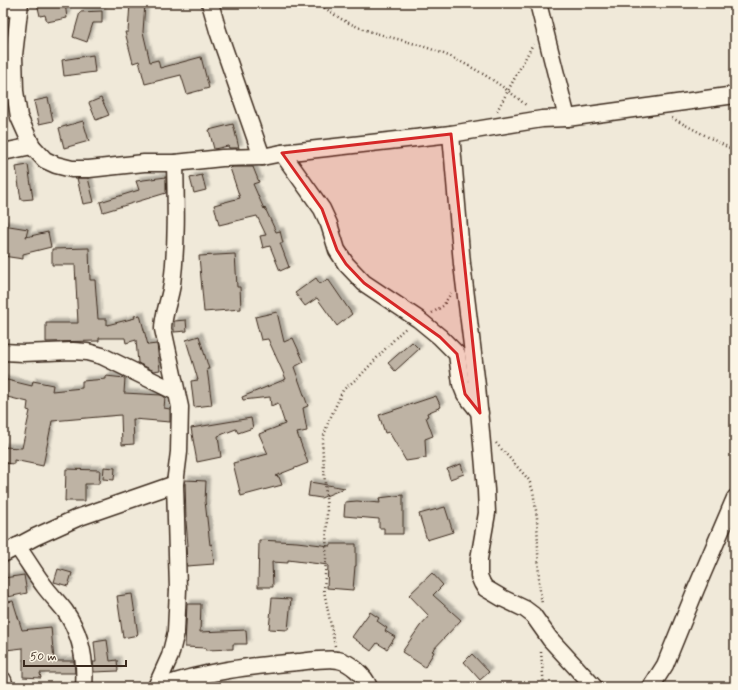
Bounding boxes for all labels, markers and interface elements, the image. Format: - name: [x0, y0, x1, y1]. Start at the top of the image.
- scale bar: [24, 642, 126, 668]
- text: 50 m: [30, 649, 57, 665]

